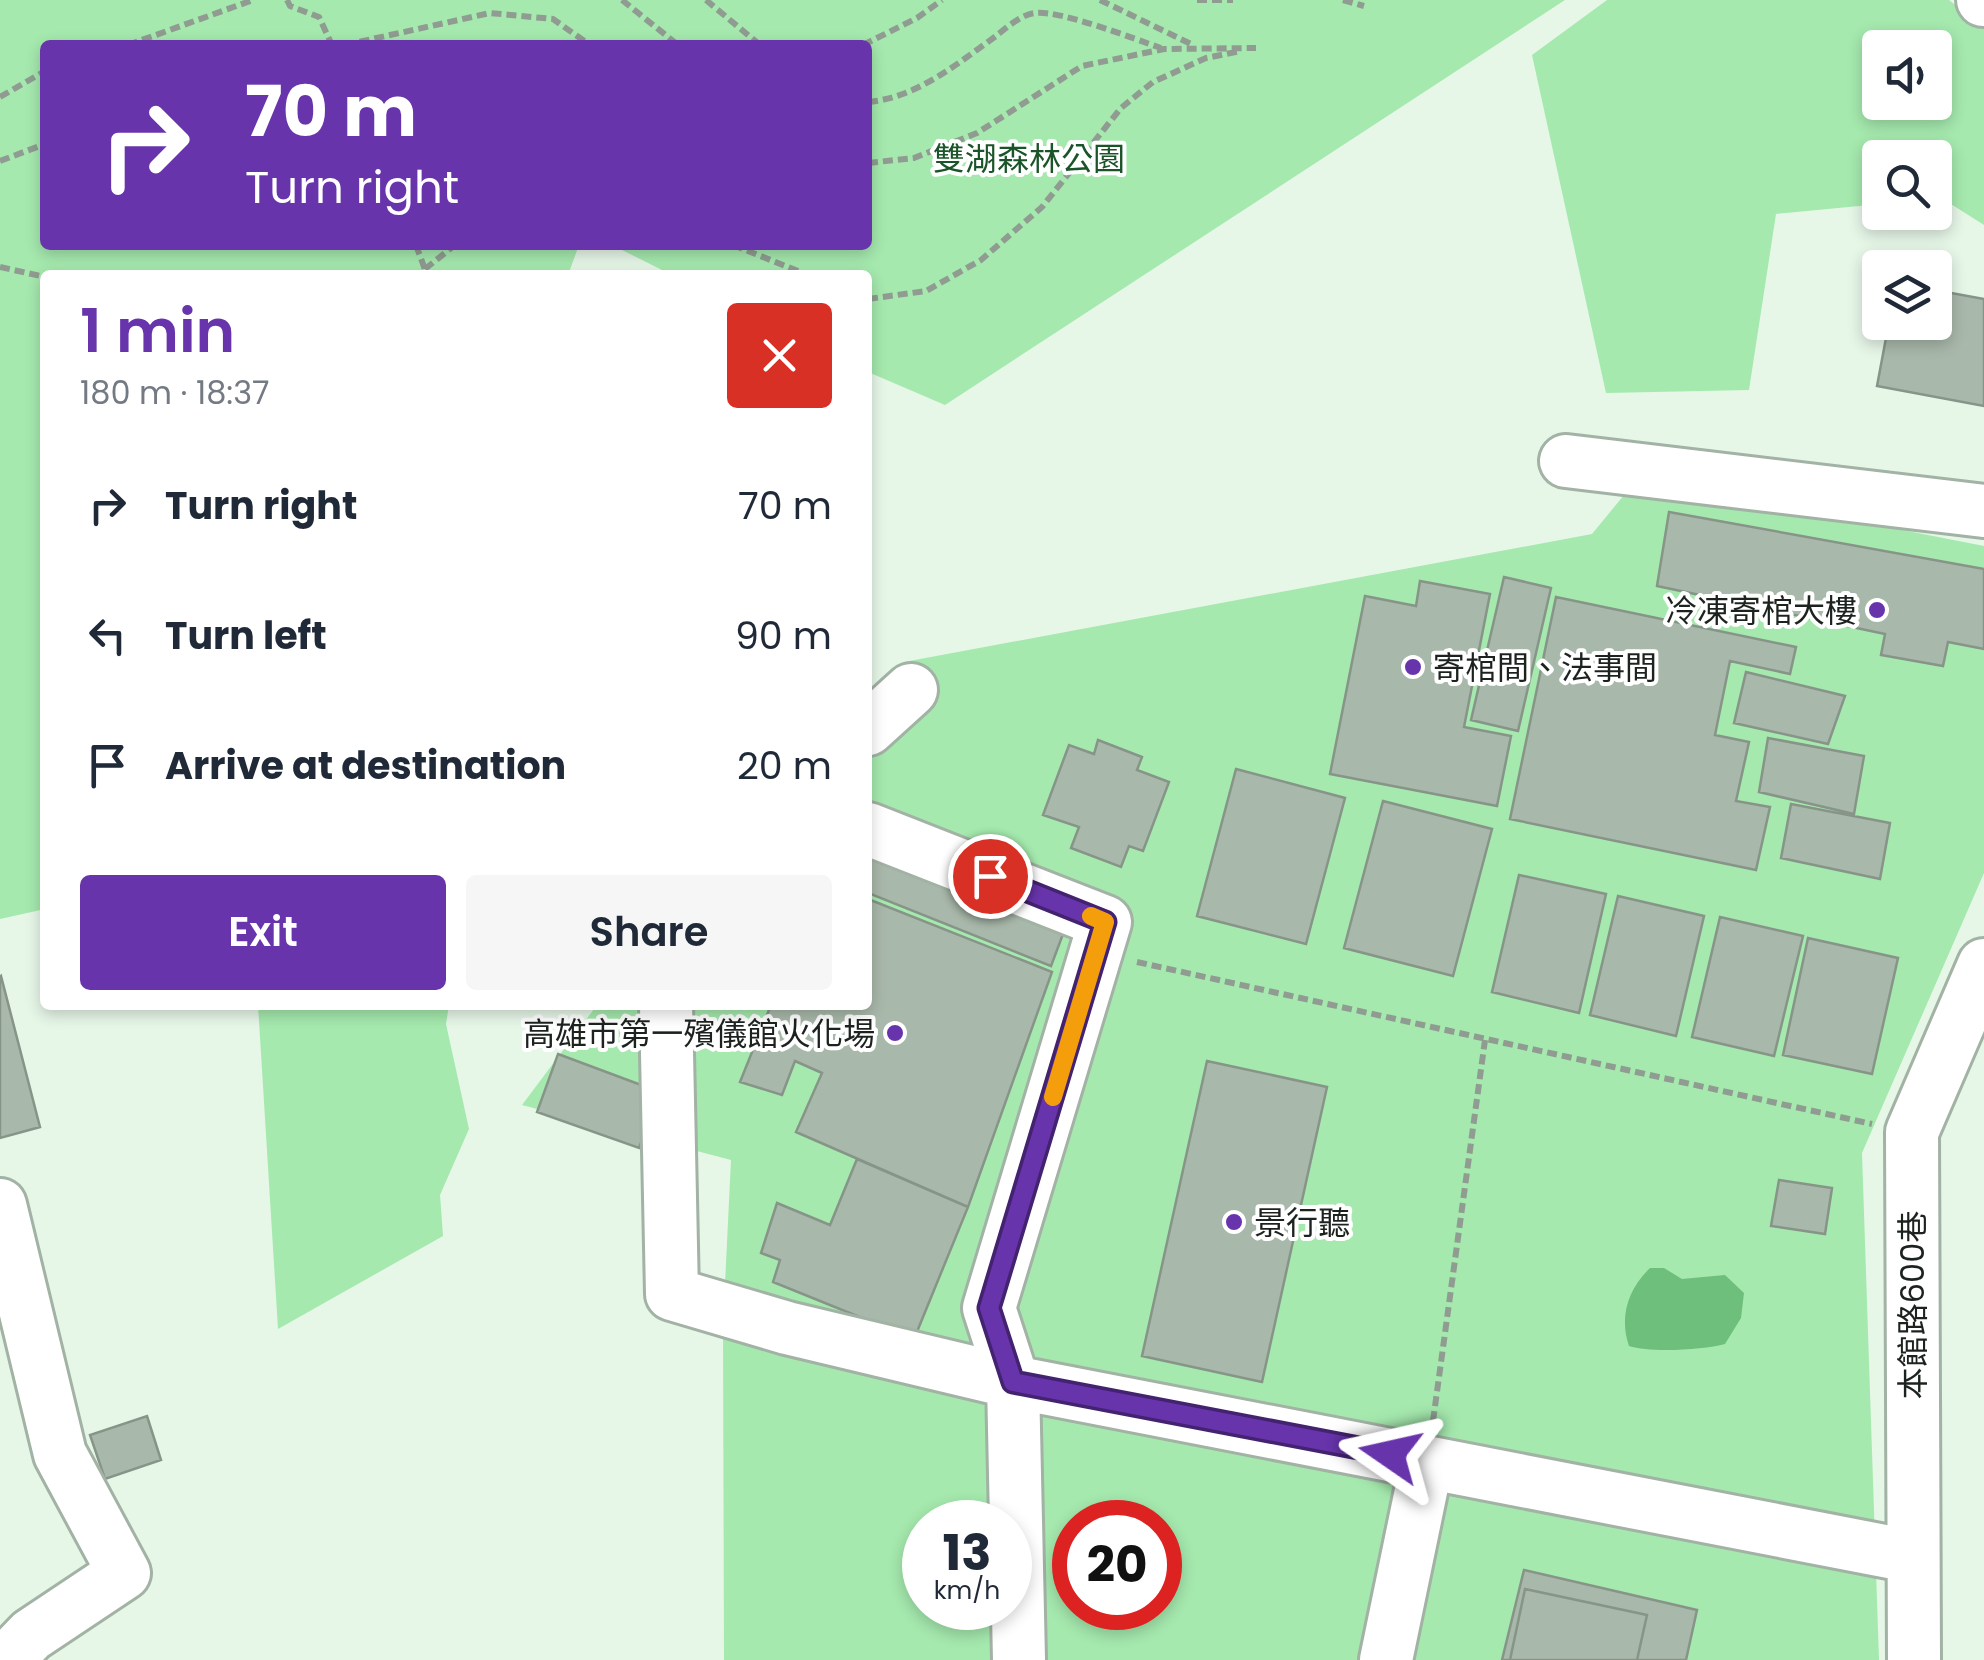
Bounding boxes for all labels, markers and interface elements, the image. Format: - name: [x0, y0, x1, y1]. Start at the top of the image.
- map controls: [1862, 30, 1952, 340]
- button: sound: [1862, 30, 1952, 120]
- text: 70 m: [245, 62, 417, 161]
- icon: right: [80, 80, 210, 210]
- park label: 雙湖森林公園: [933, 136, 1125, 181]
- button: search: [1862, 140, 1952, 230]
- text: Turn right: [245, 156, 459, 219]
- button: layers: [1862, 250, 1952, 340]
- text: 1 min: [80, 289, 235, 373]
- button: close: [727, 303, 832, 408]
- text: 180 m · 18:37: [80, 370, 269, 415]
- icon: right: [80, 478, 135, 533]
- text: Turn right: [165, 479, 357, 532]
- text: 70 m: [738, 479, 832, 532]
- place label: 冷凍寄棺大樓: [1665, 588, 1857, 633]
- marker: 冷凍寄棺大樓: [1866, 599, 1888, 621]
- icon: left: [80, 608, 135, 663]
- text: Turn left: [165, 609, 327, 662]
- text: 90 m: [735, 609, 832, 662]
- place label: 寄棺間、法事間: [1433, 645, 1657, 690]
- marker: 寄棺間、法事間: [1402, 656, 1424, 678]
- icon: arrive: [80, 738, 135, 793]
- text: Arrive at destination: [165, 739, 566, 792]
- text: 20 m: [737, 739, 832, 792]
- pin: [948, 834, 1033, 919]
- icon: arrive: [963, 849, 1018, 904]
- button: Exit: [80, 875, 446, 990]
- button: Share: [466, 875, 832, 990]
- place label: 高雄市第一殯儀館火化場: [523, 1011, 875, 1056]
- marker: 高雄市第一殯儀館火化場: [884, 1022, 906, 1044]
- place label: 景行聽: [1254, 1200, 1350, 1245]
- marker: 景行聽: [1223, 1211, 1245, 1233]
- street label: 本館路600巷: [1890, 1211, 1935, 1399]
- position arrow: [1338, 1402, 1442, 1506]
- speed limit sign: 20: [1052, 1500, 1182, 1630]
- text: 13: [942, 1517, 992, 1588]
- text: km/h: [934, 1573, 1000, 1608]

